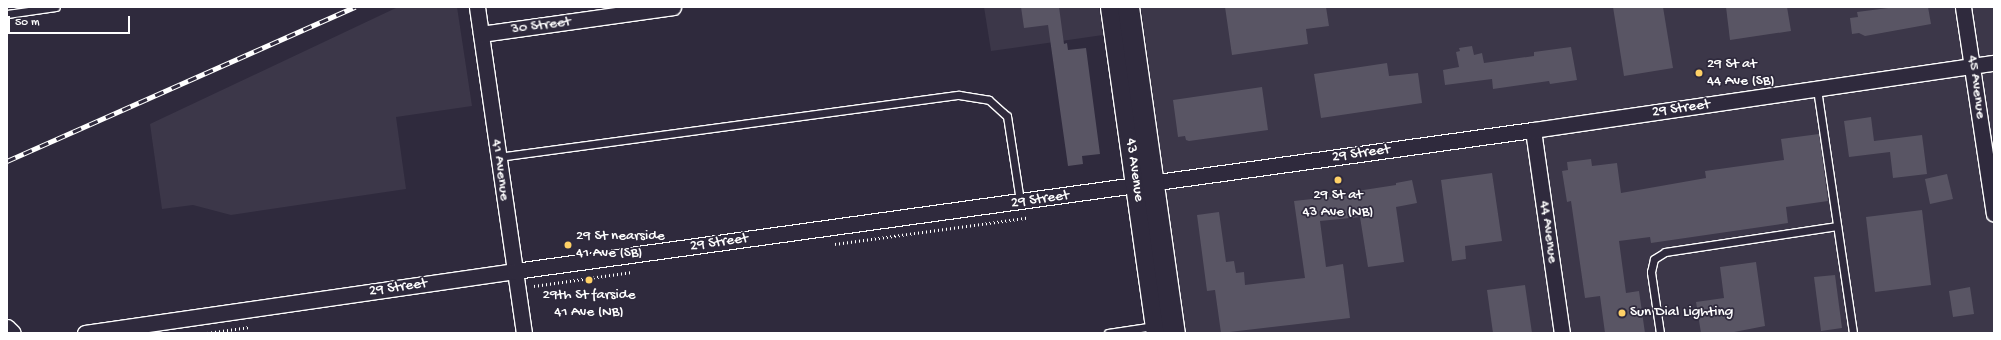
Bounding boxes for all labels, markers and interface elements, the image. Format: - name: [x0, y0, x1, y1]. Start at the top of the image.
- scale bar: [10, 8, 132, 34]
- street label: 30 Street: [510, 13, 572, 39]
- text: 50 m: [15, 16, 40, 30]
- street label: 45 Avenue: [1963, 54, 1989, 120]
- place label: 29 St at 44 Ave (SB): [1707, 55, 1775, 90]
- marker: 29 St at 44 Ave (SB): [1694, 68, 1704, 78]
- street label: 29 Street: [1651, 96, 1711, 122]
- street label: 43 Avenue: [1121, 137, 1147, 203]
- street label: 41 Avenue: [487, 138, 513, 202]
- street label: 29 Street: [1331, 141, 1391, 167]
- marker: 29 St at 43 Ave (NB): [1333, 175, 1343, 185]
- place label: 29 St at 43 Ave (NB): [1302, 186, 1374, 221]
- street label: 29 Street: [1010, 187, 1070, 213]
- street label: 44 Avenue: [1535, 200, 1561, 264]
- place label: 29 St nearside 41 Ave (SB): [576, 227, 665, 262]
- street label: 29 Street: [689, 230, 749, 256]
- marker: 29 St nearside 41 Ave (SB): [563, 240, 573, 250]
- street label: 29 Street: [368, 275, 428, 301]
- marker: 29th St farside 41 Ave (NB): [584, 275, 594, 285]
- place label: 29th St farside 41 Ave (NB): [543, 286, 635, 321]
- place label: Sun Dial Lighting: [1630, 304, 1733, 322]
- marker: Sun Dial Lighting: [1617, 308, 1627, 318]

